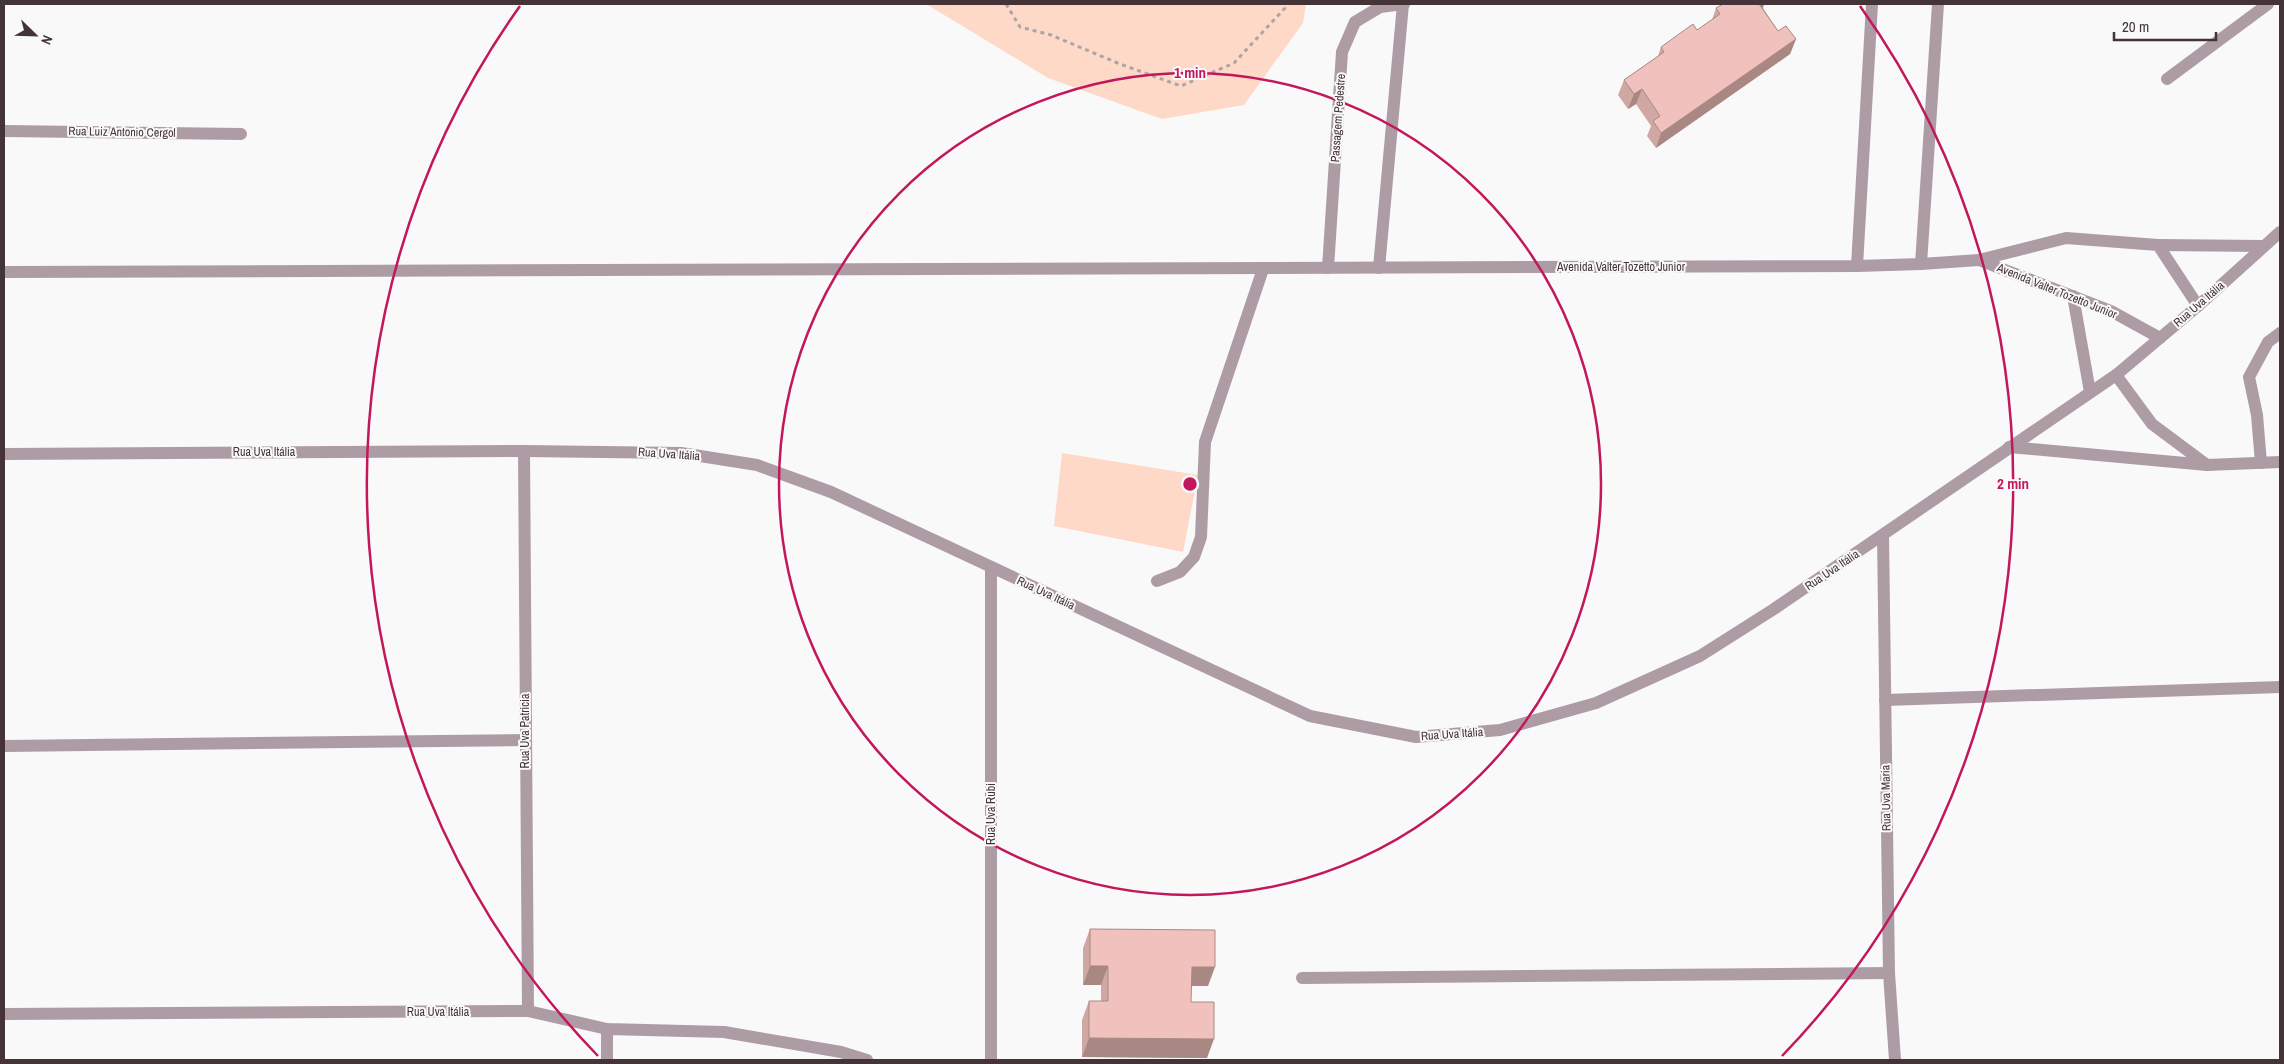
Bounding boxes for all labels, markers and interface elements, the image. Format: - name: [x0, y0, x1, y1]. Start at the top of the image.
- north arrow: [10, 10, 60, 60]
- scale bar: [2114, 10, 2216, 42]
- text: 20 m: [2122, 16, 2149, 37]
- text: N: [37, 33, 57, 47]
- text: 1 min: [1174, 62, 1206, 83]
- street label: Passagem Pedestre: [1327, 73, 1349, 163]
- street label: Rua Luiz Antonio Cergol: [68, 123, 176, 141]
- street label: Avenida Valter Tozetto Junior: [1556, 259, 1686, 275]
- street label: Avenida Valter Tozetto Junior: [1994, 259, 2120, 323]
- street label: Rua Uva Itália: [2170, 277, 2228, 330]
- street label: Rua Uva Itália: [233, 444, 296, 460]
- street label: Rua Uva Itália: [637, 444, 701, 464]
- text: 2 min: [1997, 473, 2029, 494]
- centre of rings: [1181, 475, 1199, 493]
- street label: Rua Uva Itália: [1802, 546, 1863, 594]
- street label: Rua Uva Itália: [1014, 573, 1078, 614]
- street label: Rua Uva Patricia: [517, 693, 533, 768]
- street label: Rua Uva Itália: [1420, 724, 1484, 744]
- street label: Rua Uva Maria: [1877, 764, 1895, 831]
- street label: Rua Uva Rubi: [983, 783, 999, 845]
- street label: Rua Uva Itália: [407, 1004, 470, 1020]

